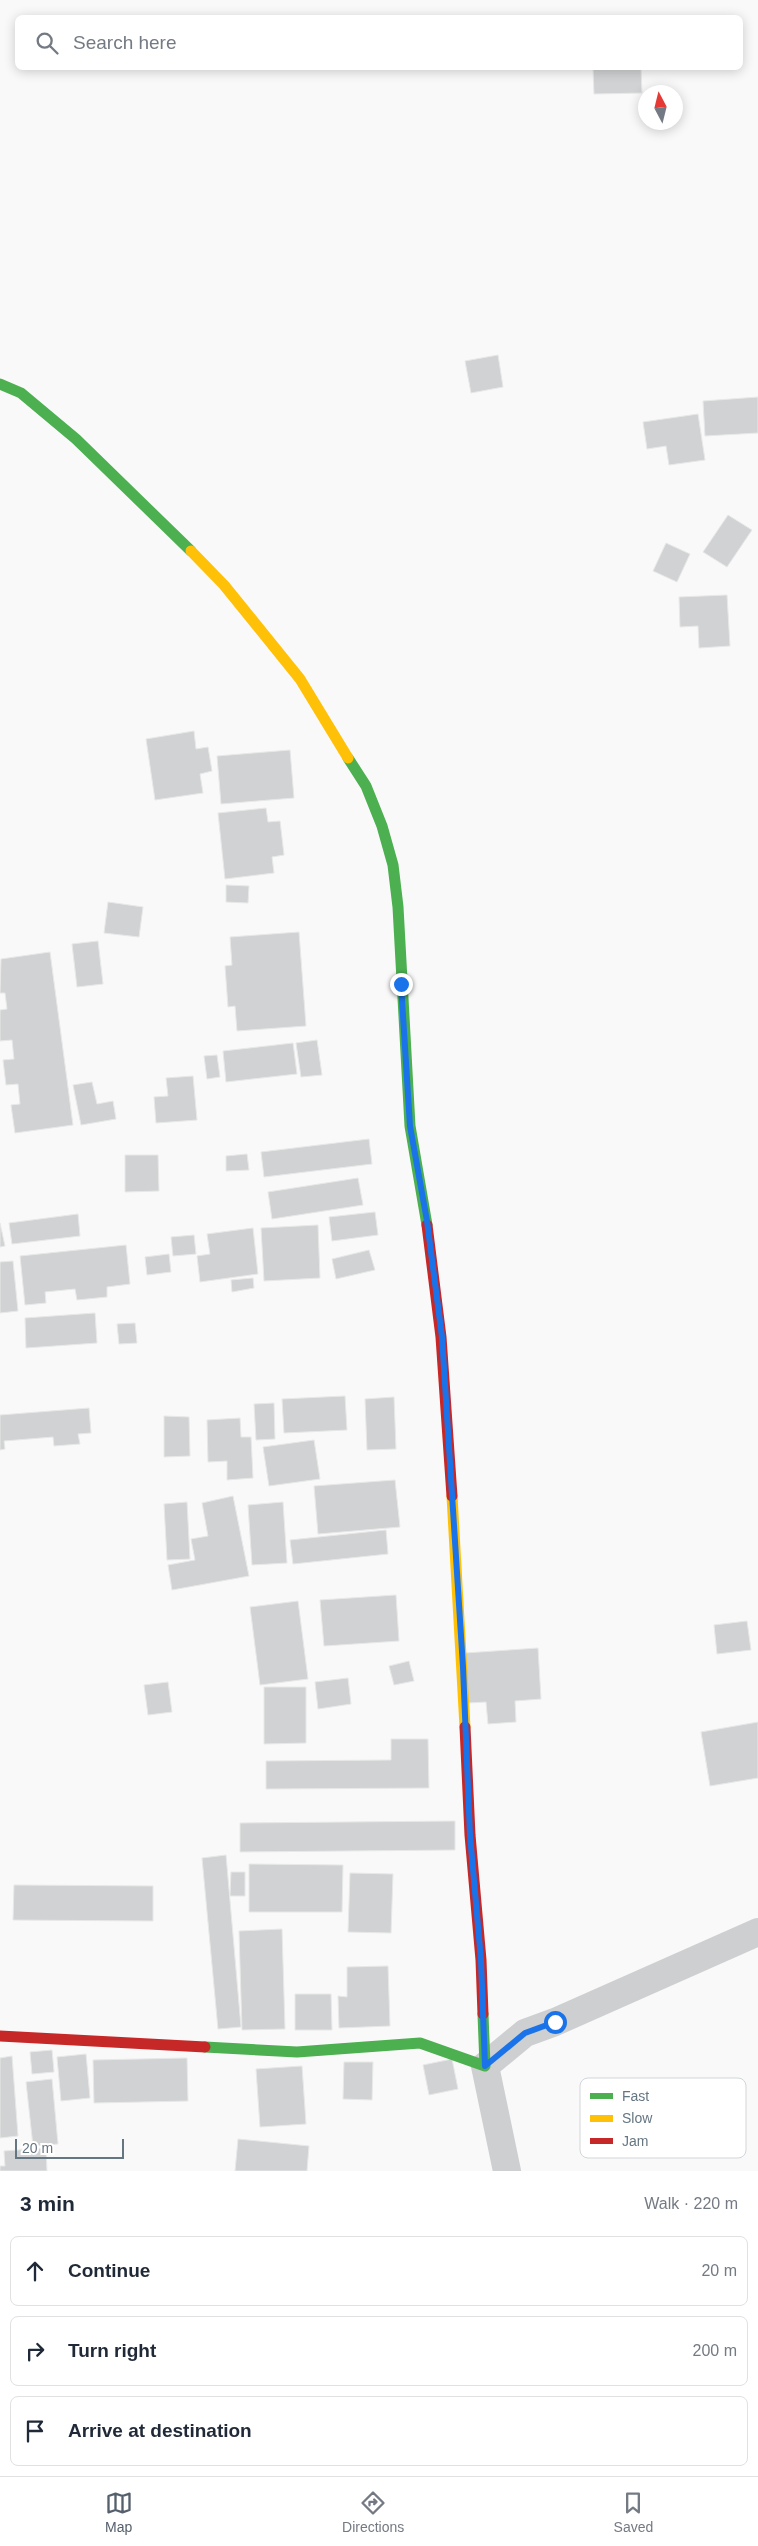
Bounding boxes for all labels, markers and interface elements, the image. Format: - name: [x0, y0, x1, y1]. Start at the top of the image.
- search box: [15, 15, 743, 70]
- icon: search: [33, 29, 61, 57]
- text: Search here: [73, 32, 177, 53]
- north arrow: [638, 85, 683, 130]
- route end: [390, 973, 413, 996]
- route start: [544, 2011, 567, 2034]
- legend: [580, 2078, 746, 2158]
- text: Fast: [622, 2088, 649, 2104]
- text: Slow: [622, 2110, 653, 2126]
- text: Jam: [622, 2133, 648, 2149]
- scale bar: [15, 2136, 124, 2159]
- text: 20 m: [22, 2140, 53, 2156]
- text: 3 min: [20, 2192, 75, 2215]
- text: Walk · 220 m: [644, 2195, 738, 2212]
- icon: ahead: [21, 2257, 49, 2285]
- text: Continue: [68, 2260, 150, 2281]
- text: 20 m: [701, 2262, 737, 2279]
- icon: right: [21, 2337, 49, 2365]
- text: Turn right: [68, 2340, 156, 2361]
- text: 200 m: [693, 2342, 737, 2359]
- icon: arrive: [21, 2417, 49, 2445]
- text: Arrive at destination: [68, 2420, 252, 2441]
- tab: Map: [105, 2489, 133, 2535]
- tab: Directions: [342, 2489, 404, 2535]
- tab: Saved: [614, 2489, 653, 2535]

